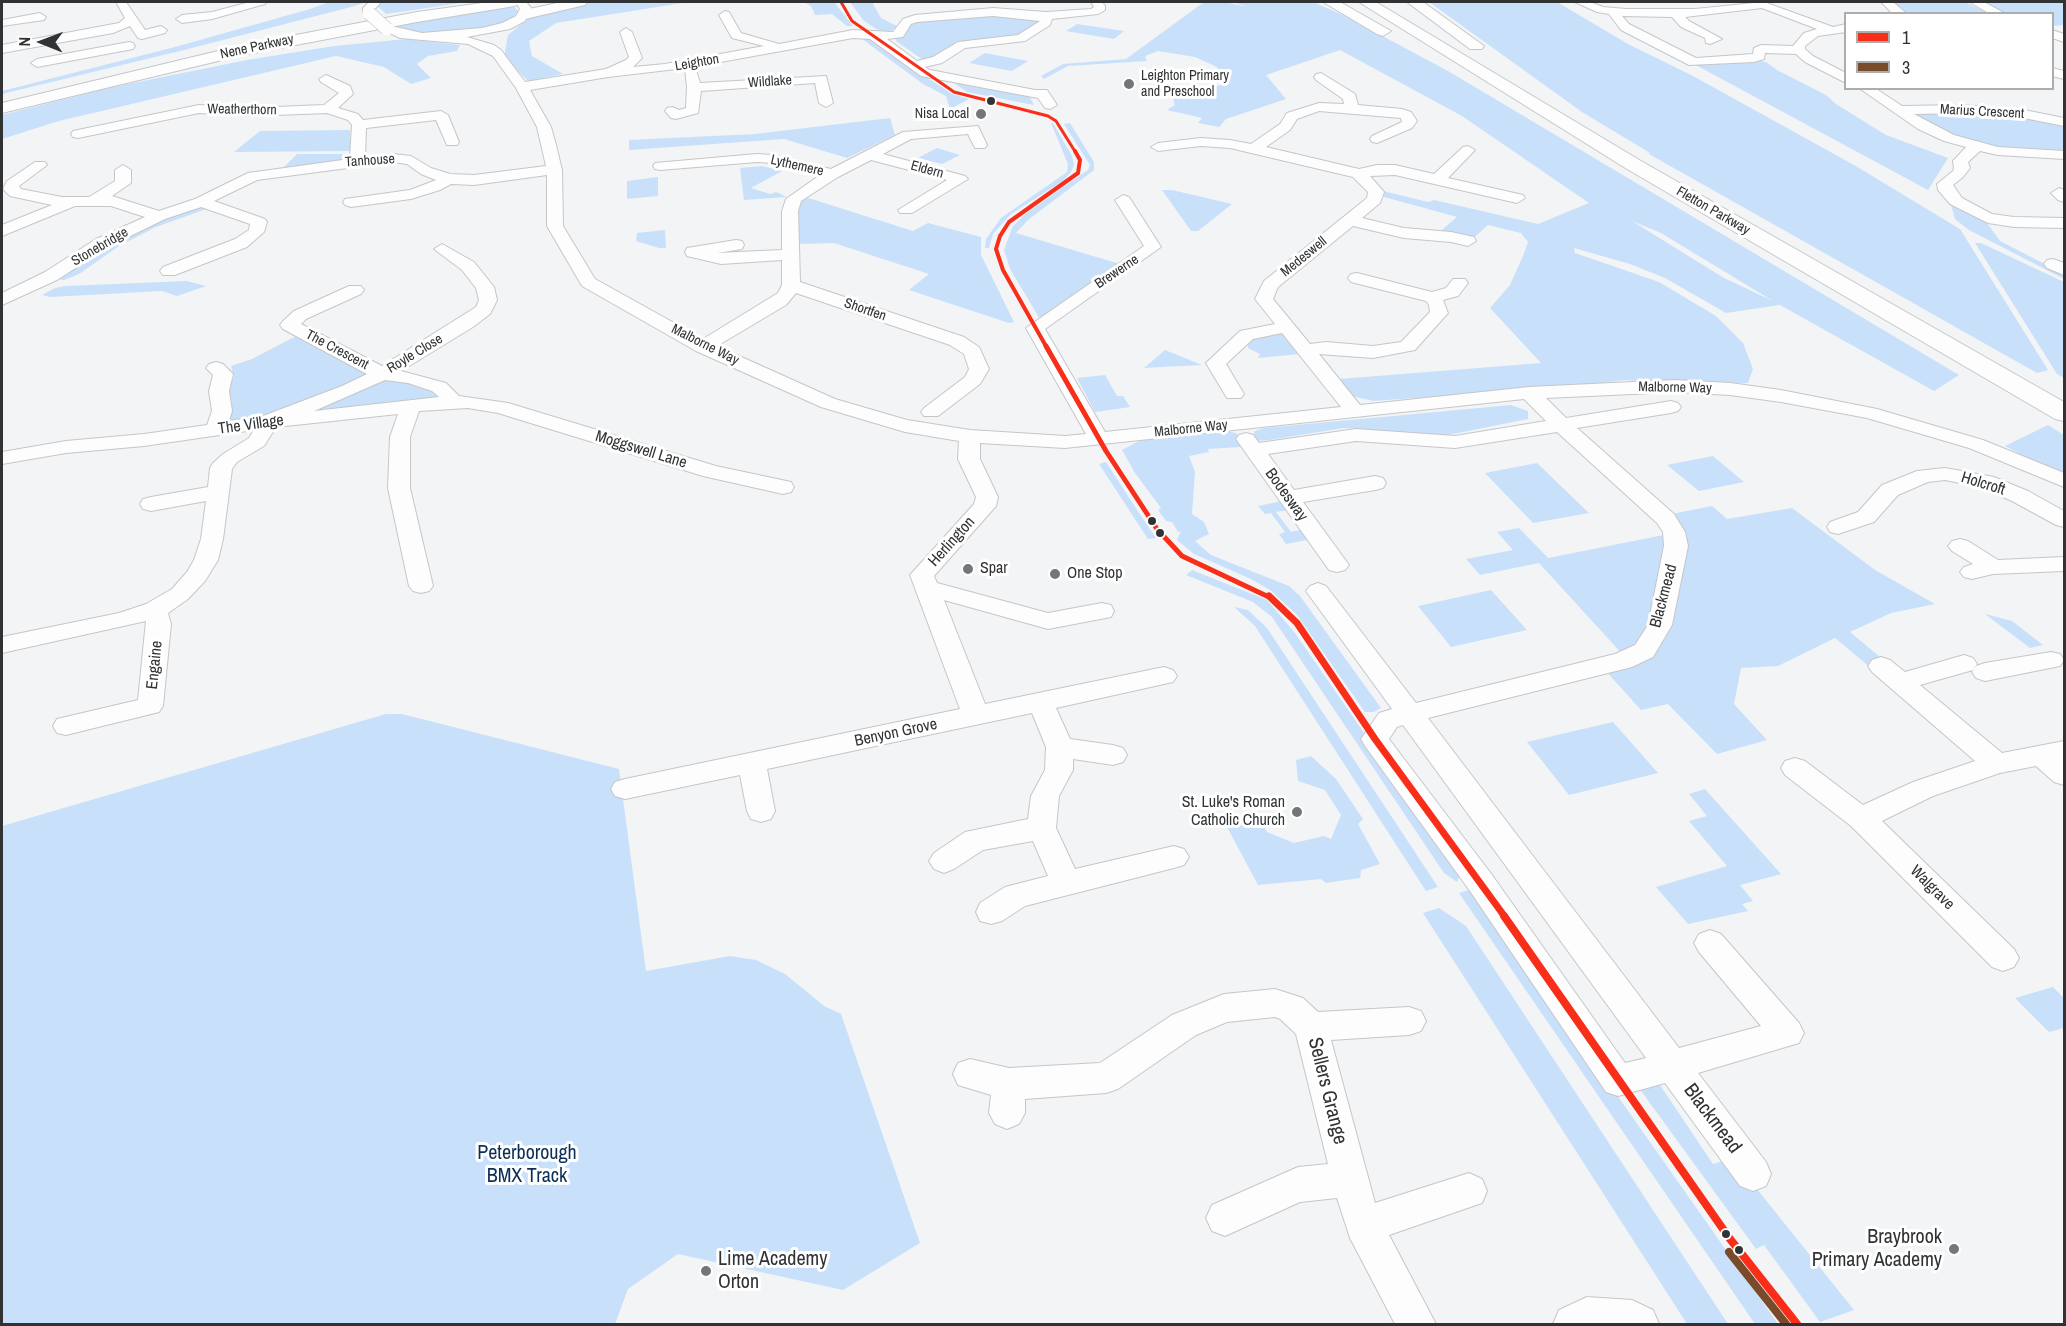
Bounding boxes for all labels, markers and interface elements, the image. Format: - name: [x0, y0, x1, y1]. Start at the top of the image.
- north arrow: [12, 12, 72, 72]
- legend: [1844, 12, 2054, 90]
- text: 1: [1902, 25, 1910, 50]
- street label: Nene Parkway: [219, 31, 295, 63]
- text: N: [13, 37, 35, 47]
- street label: Leighton: [674, 51, 720, 75]
- text: 3: [1902, 55, 1910, 80]
- place label: Leighton Primary and Preschool: [1141, 68, 1229, 100]
- street label: Wildlake: [747, 72, 793, 92]
- marker: Leighton Primary and Preschool: [1122, 77, 1136, 91]
- unlabelled marker: [985, 95, 997, 107]
- street label: Weatherthorn: [207, 101, 277, 119]
- street label: Marius Crescent: [1940, 101, 2024, 123]
- place label: Nisa Local: [915, 106, 969, 122]
- marker: Nisa Local: [974, 107, 988, 121]
- street label: Tanhouse: [344, 151, 396, 171]
- street label: Lythemere: [769, 152, 825, 180]
- street label: Eldern: [909, 158, 945, 182]
- street label: Fletton Parkway: [1673, 183, 1753, 239]
- street label: Stonebridge: [69, 224, 131, 270]
- street label: Medeswell: [1278, 233, 1330, 281]
- street label: Brewerne: [1092, 251, 1142, 293]
- street label: Shortfen: [842, 295, 888, 325]
- street label: Malborne Way: [668, 321, 742, 369]
- street label: The Crescent: [303, 326, 371, 374]
- street label: Royle Close: [384, 331, 446, 377]
- street label: Malborne Way: [1638, 379, 1712, 397]
- street label: The Village: [217, 411, 285, 439]
- street label: Malborne Way: [1154, 417, 1228, 441]
- street label: Moggswell Lane: [593, 427, 689, 473]
- street label: Bodesway: [1260, 465, 1312, 525]
- street label: Holcroft: [1959, 468, 2007, 500]
- street label: Herlington: [925, 513, 979, 571]
- unlabelled marker: [1146, 515, 1158, 527]
- unlabelled marker: [1154, 527, 1166, 539]
- place label: Spar: [980, 559, 1008, 579]
- marker: Spar: [961, 562, 975, 576]
- street label: Blackmead: [1646, 562, 1682, 630]
- place label: One Stop: [1067, 564, 1122, 584]
- marker: One Stop: [1048, 567, 1062, 581]
- street label: Engaine: [143, 640, 167, 690]
- street label: Benyon Grove: [853, 715, 939, 751]
- place label: St. Luke's Roman Catholic Church: [1182, 793, 1285, 831]
- marker: St. Luke's Roman Catholic Church: [1290, 805, 1304, 819]
- street label: Walgrave: [1906, 862, 1958, 914]
- street label: Sellers Grange: [1302, 1035, 1352, 1147]
- street label: Blackmead: [1678, 1079, 1746, 1159]
- park label: Peterborough BMX Track: [477, 1142, 577, 1189]
- place label: Braybrook Primary Academy: [1812, 1226, 1942, 1273]
- unlabelled marker: [1720, 1228, 1732, 1240]
- marker: Braybrook Primary Academy: [1947, 1242, 1961, 1256]
- unlabelled marker: [1733, 1244, 1745, 1256]
- place label: Lime Academy Orton: [718, 1248, 827, 1295]
- marker: Lime Academy Orton: [699, 1264, 713, 1278]

